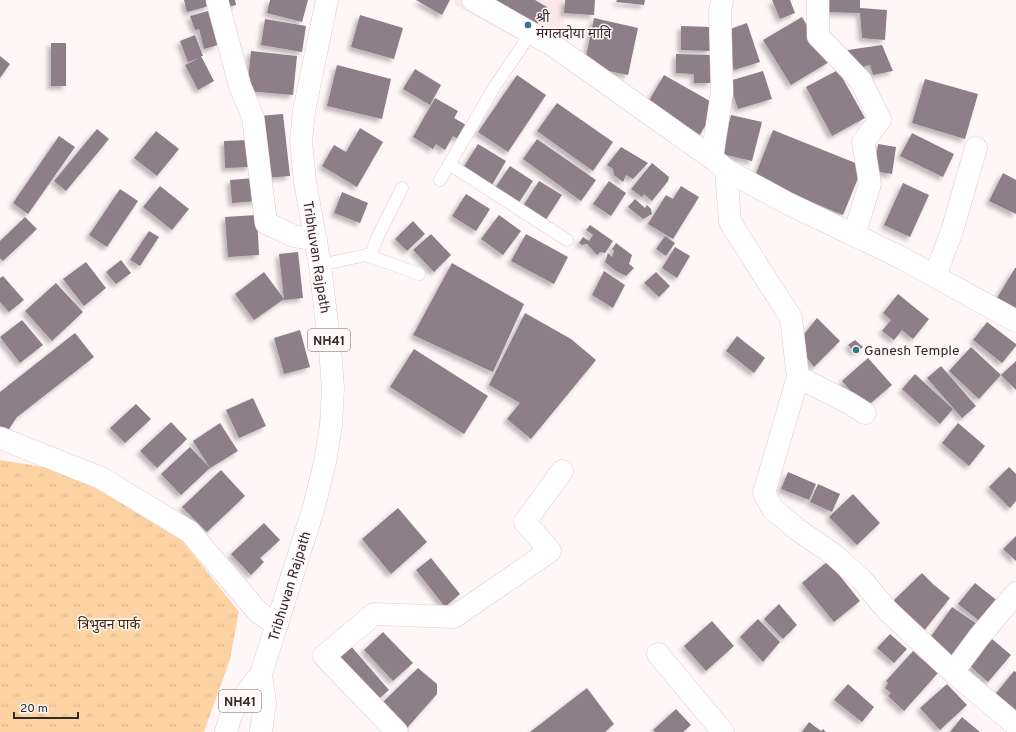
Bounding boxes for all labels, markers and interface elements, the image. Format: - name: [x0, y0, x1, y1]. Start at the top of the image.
- place label: श्री मंगलदोया मावि: [536, 9, 611, 43]
- marker: श्री मंगलदोया मावि: [523, 20, 533, 30]
- street label: Tribhuvan Rajpath: [298, 200, 333, 315]
- road number: NH41: [308, 329, 350, 351]
- place label: Ganesh Temple: [864, 343, 960, 360]
- marker: Ganesh Temple: [851, 345, 861, 355]
- street label: Tribhuvan Rajpath: [266, 529, 315, 643]
- park label: त्रिभुवन पार्क: [78, 616, 140, 634]
- road number: NH41: [219, 690, 261, 712]
- scale bar: [14, 694, 78, 720]
- text: 20 m: [20, 701, 48, 717]

